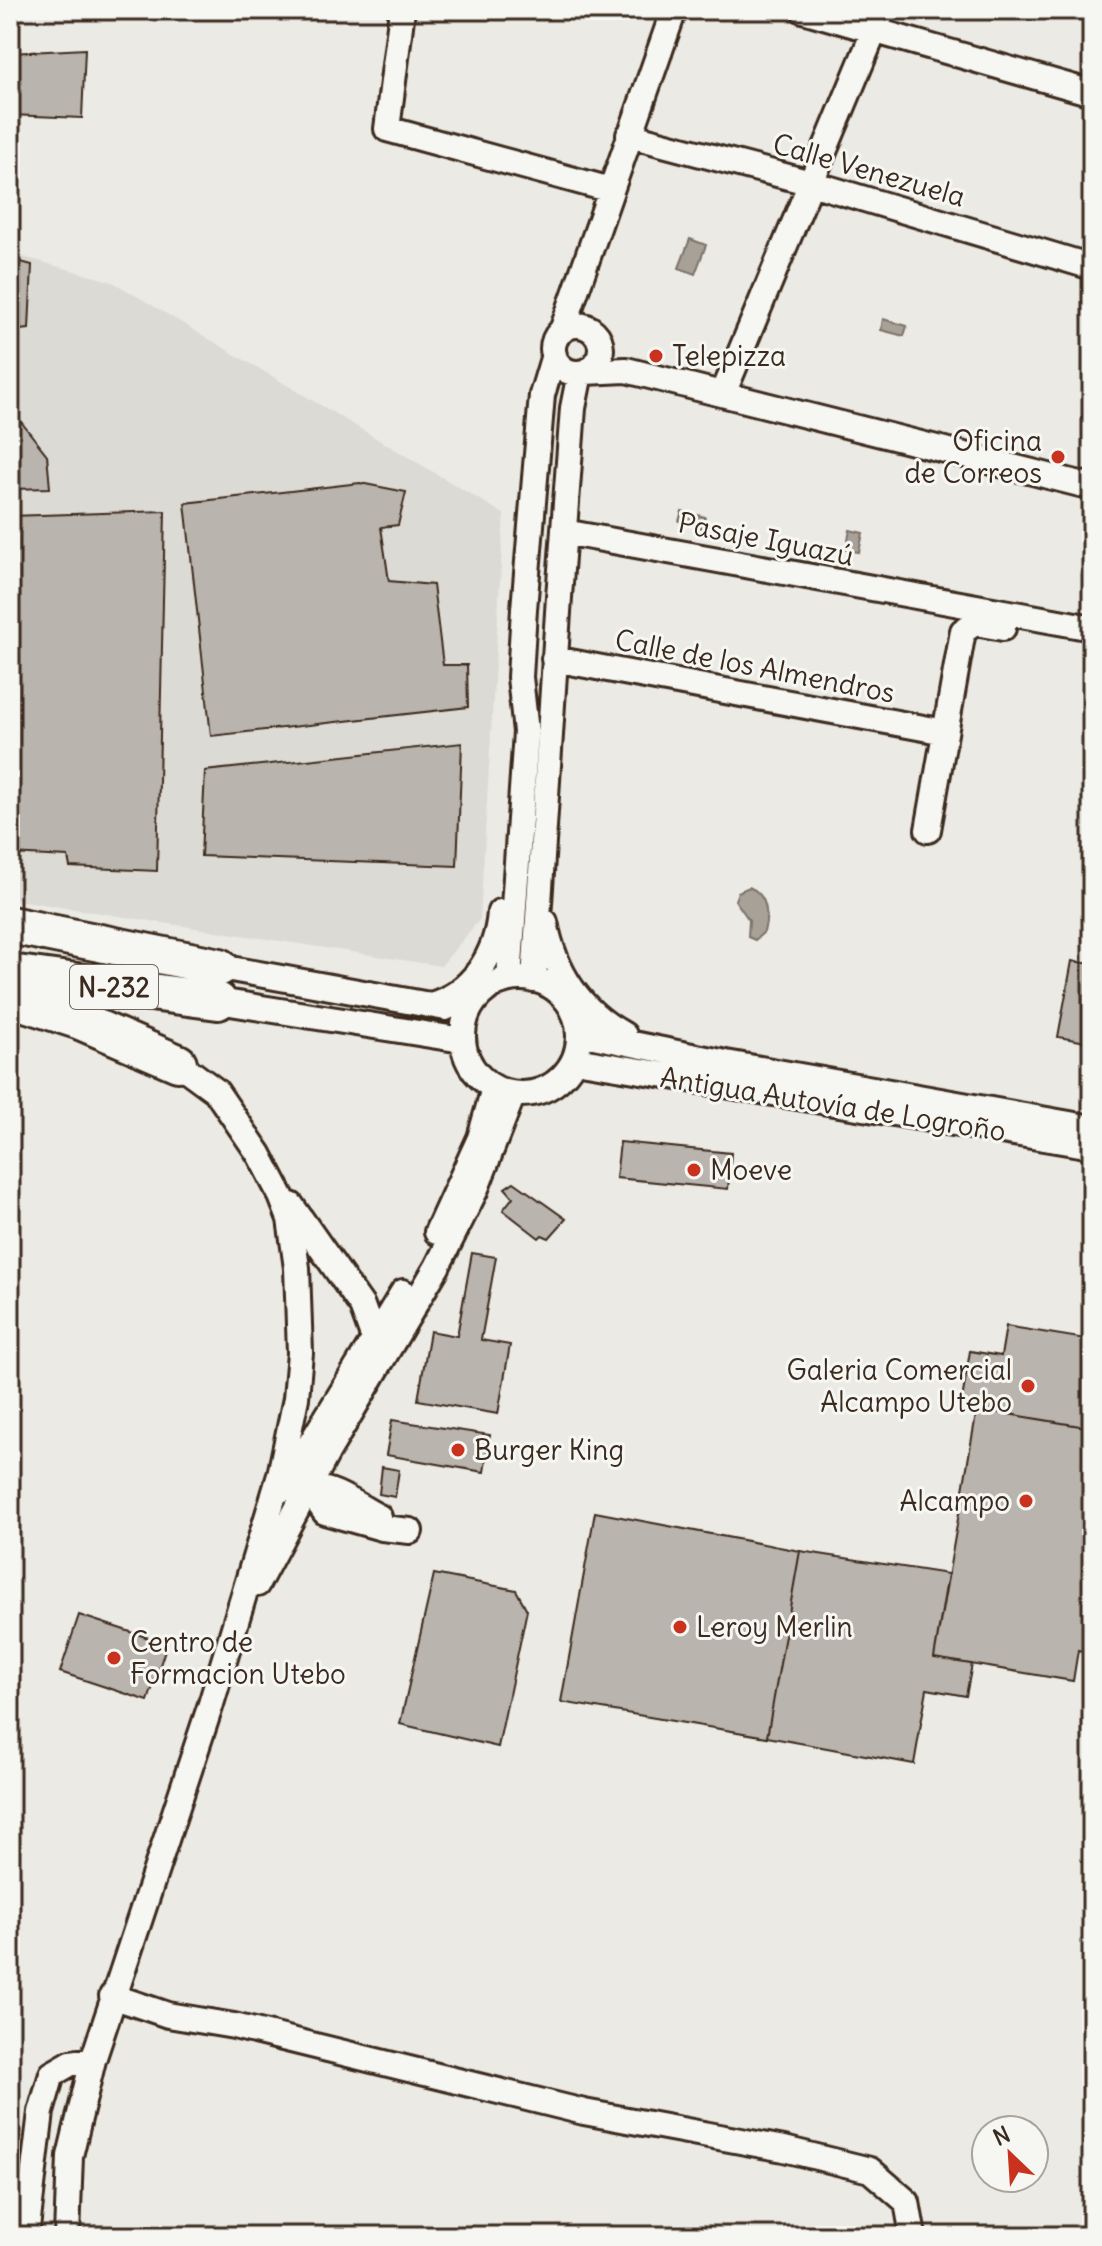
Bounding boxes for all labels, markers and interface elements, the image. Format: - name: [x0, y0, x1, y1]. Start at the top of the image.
- street label: Calle Venezuela: [769, 125, 969, 215]
- place label: Telepizza: [672, 338, 786, 374]
- marker: Telepizza: [647, 347, 665, 365]
- place label: Oficina de Correos: [904, 423, 1042, 491]
- marker: Oficina de Correos: [1049, 448, 1067, 466]
- street label: Pasaje Iguazú: [675, 504, 857, 574]
- street label: Calle de los Almendros: [612, 621, 898, 711]
- road number: N-232: [70, 965, 158, 1009]
- street label: Antigua Autovía de Logroño: [658, 1059, 1008, 1149]
- place label: Moeve: [710, 1152, 792, 1188]
- marker: Moeve: [685, 1161, 703, 1179]
- place label: Galeria Comercial Alcampo Utebo: [787, 1352, 1012, 1420]
- marker: Galeria Comercial Alcampo Utebo: [1019, 1377, 1037, 1395]
- place label: Burger King: [474, 1432, 624, 1468]
- marker: Burger King: [449, 1441, 467, 1459]
- place label: Alcampo: [899, 1483, 1010, 1519]
- marker: Alcampo: [1017, 1492, 1035, 1510]
- place label: Leroy Merlin: [696, 1609, 853, 1645]
- marker: Leroy Merlin: [671, 1618, 689, 1636]
- place label: Centro de Formacion Utebo: [130, 1624, 346, 1692]
- marker: Centro de Formacion Utebo: [105, 1649, 123, 1667]
- north arrow: [970, 2114, 1050, 2194]
- text: N: [989, 2120, 1014, 2152]

